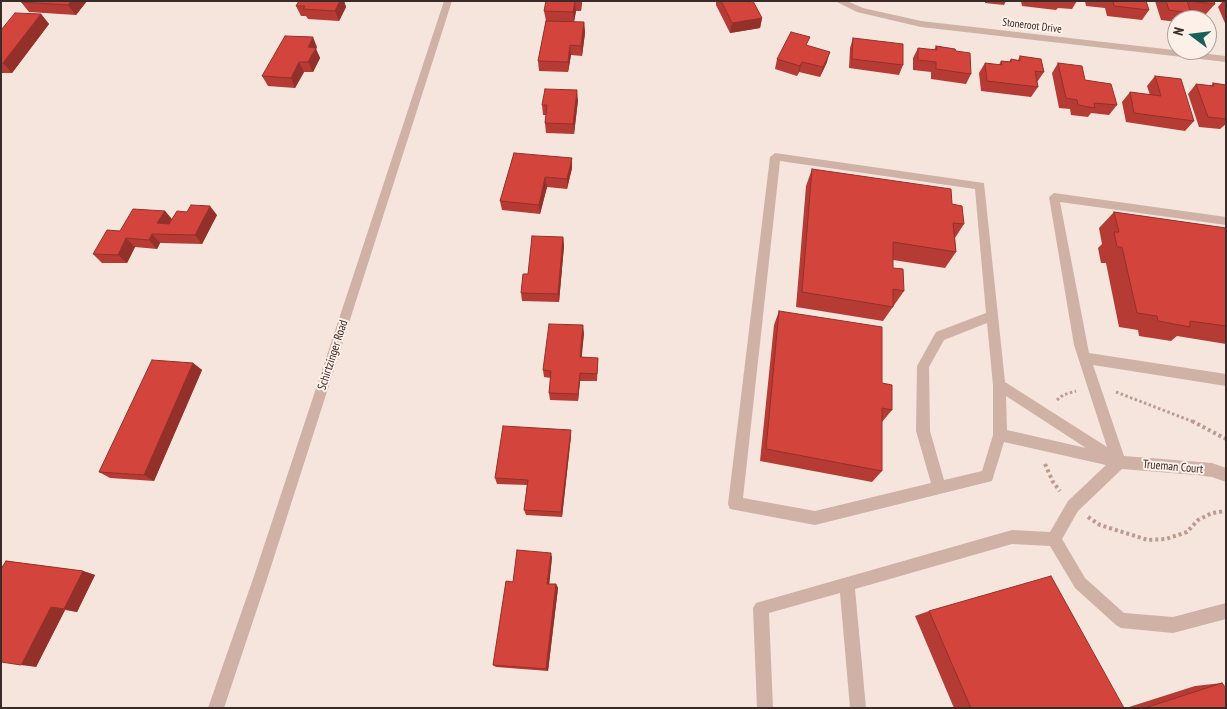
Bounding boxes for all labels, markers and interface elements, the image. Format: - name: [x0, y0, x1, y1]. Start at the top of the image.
- north arrow: [1167, 10, 1217, 60]
- street label: Stoneroot Drive: [1002, 16, 1062, 36]
- text: N: [1169, 25, 1188, 37]
- street label: Schirtzinger Road: [315, 318, 351, 392]
- street label: Trueman Court: [1142, 457, 1204, 477]

